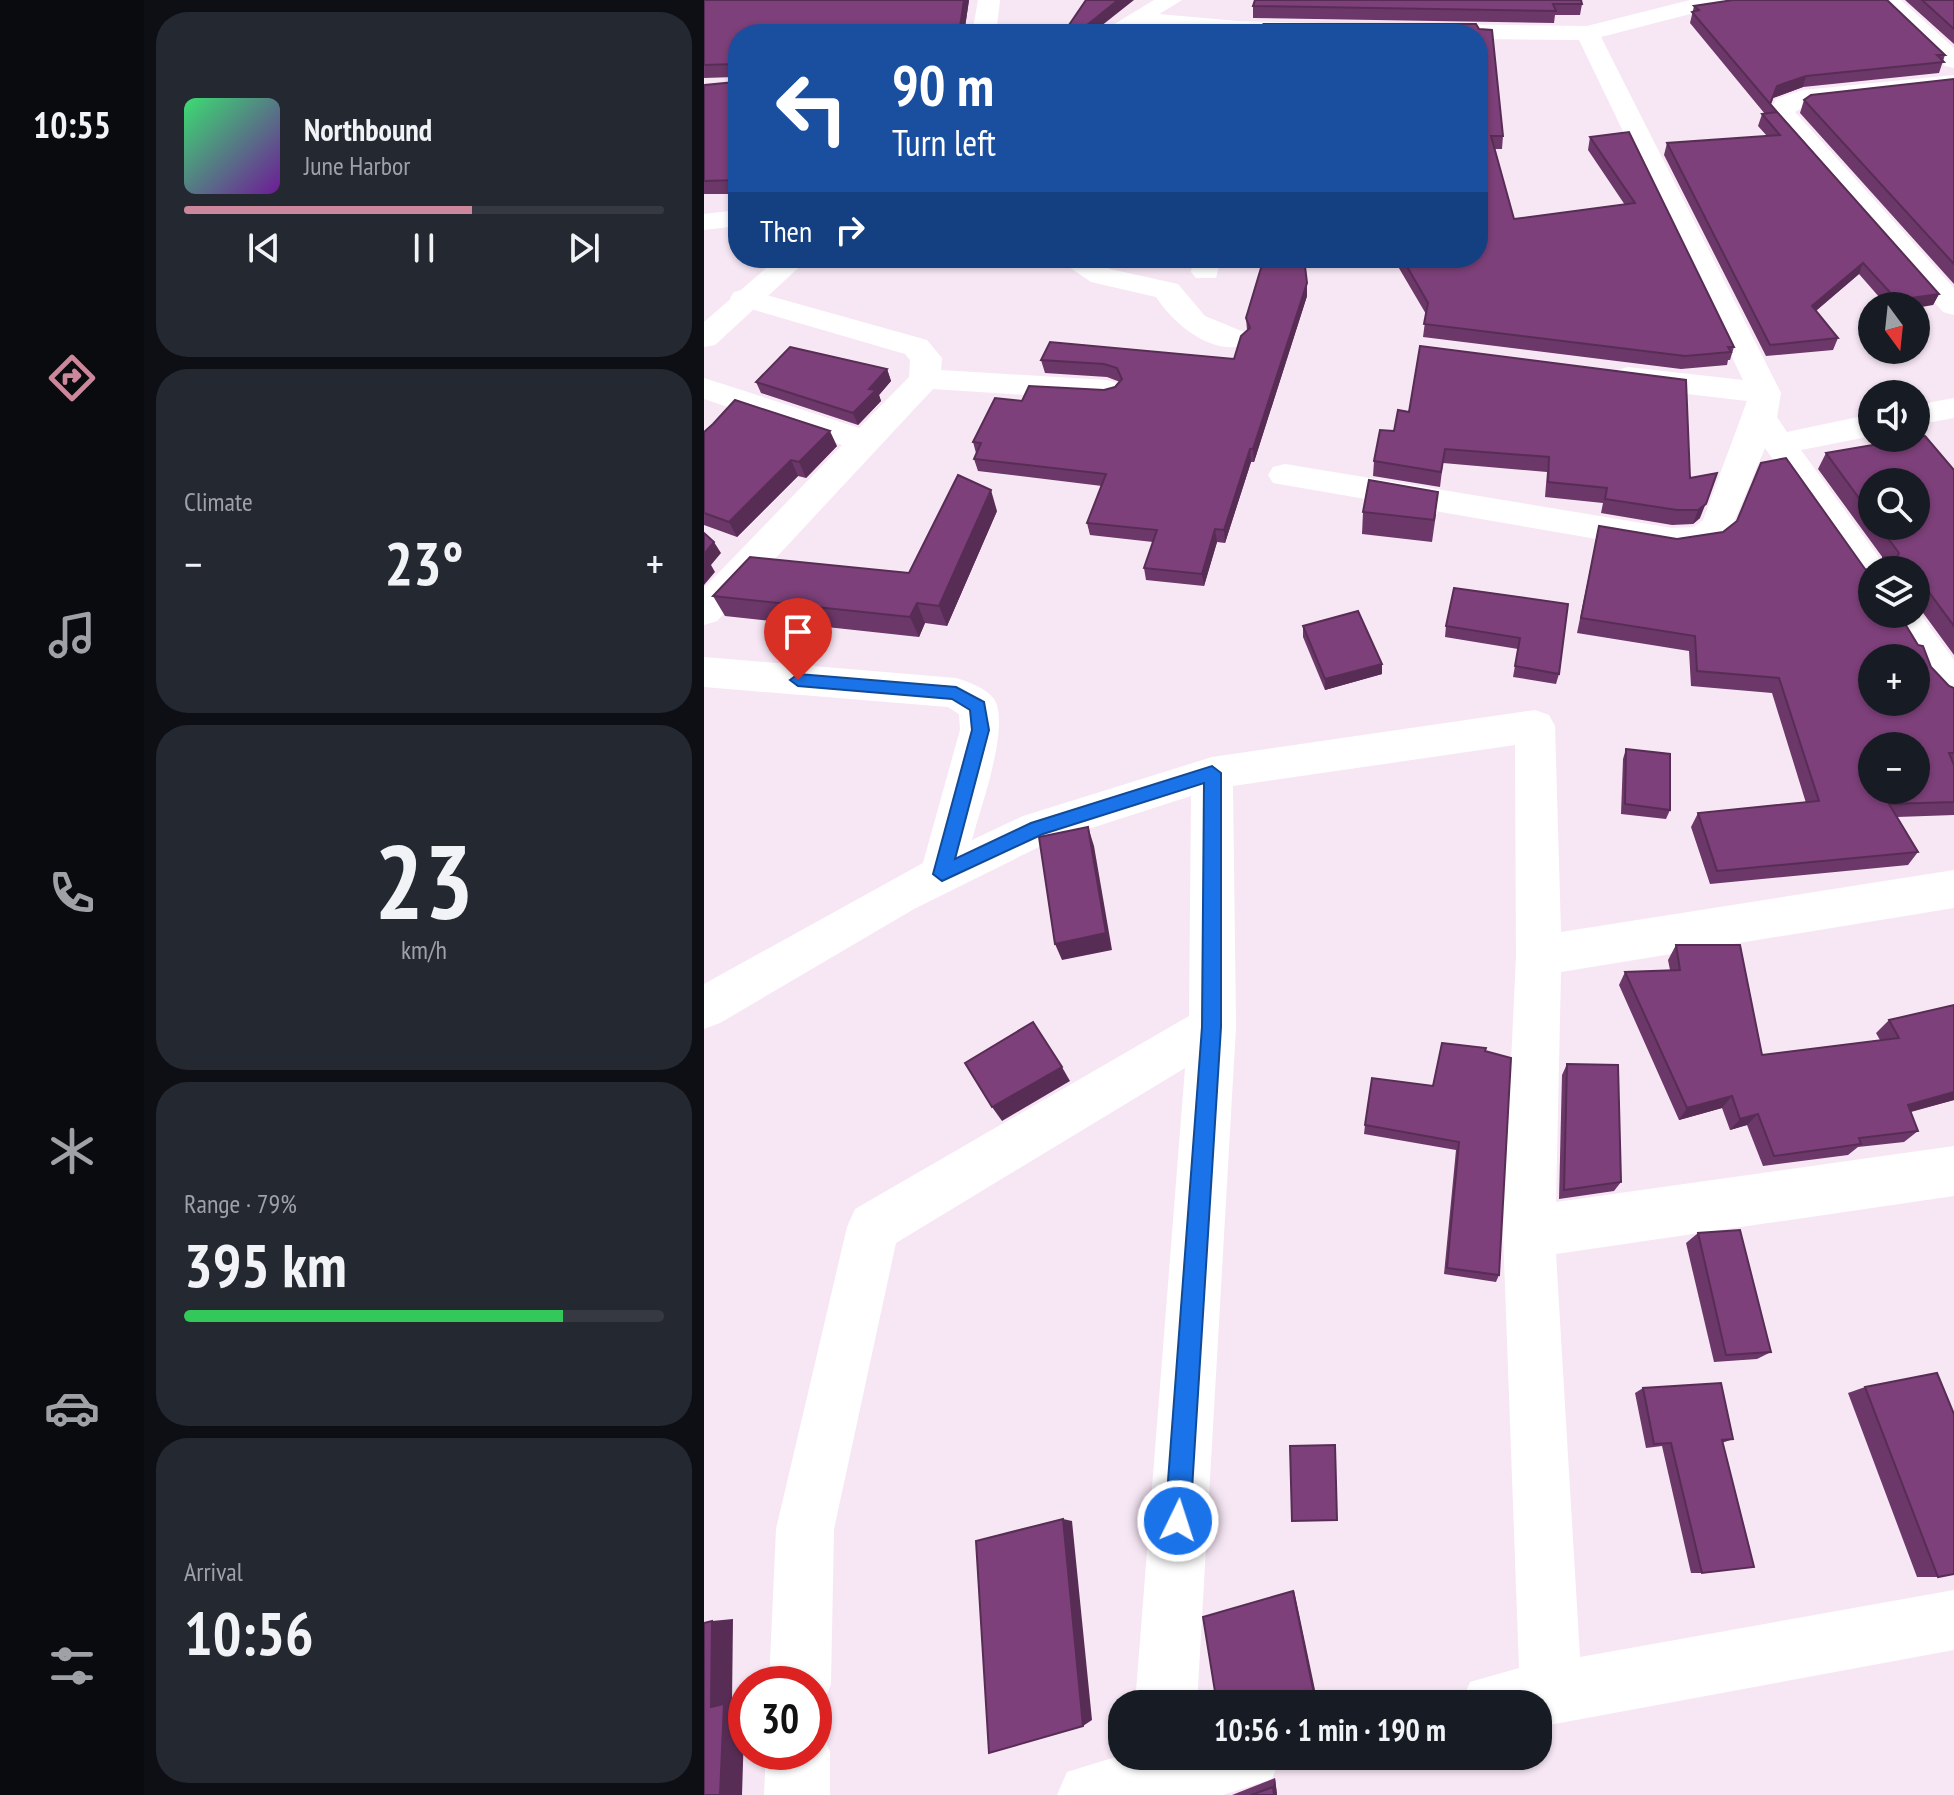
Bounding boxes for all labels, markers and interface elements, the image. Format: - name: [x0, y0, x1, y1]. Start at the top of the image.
- text: 90 m: [892, 49, 994, 121]
- icon: left: [760, 56, 864, 160]
- text: 10:55: [33, 101, 111, 148]
- text: Northbound: [304, 110, 432, 149]
- text: Turn left: [892, 119, 996, 166]
- text: June Harbor: [304, 149, 410, 182]
- icon: right: [828, 208, 872, 252]
- text: Then: [760, 211, 812, 250]
- icon: previous: [242, 226, 286, 270]
- icon: pause: [402, 226, 446, 270]
- icon: next: [562, 226, 606, 270]
- north arrow: [1858, 292, 1930, 364]
- map controls: [1858, 292, 1930, 804]
- icon: directions: [44, 350, 100, 406]
- button: sound: [1858, 380, 1930, 452]
- button: search: [1858, 468, 1930, 540]
- text: Climate: [184, 485, 253, 518]
- text: 23°: [384, 524, 464, 602]
- text: −: [184, 535, 202, 592]
- text: +: [646, 535, 664, 592]
- button: layers: [1858, 556, 1930, 628]
- pin: [764, 598, 832, 680]
- icon: music: [44, 607, 100, 663]
- icon: arrive: [776, 610, 820, 654]
- button: +: [1858, 644, 1930, 716]
- button: −: [1858, 732, 1930, 804]
- text: 23: [374, 813, 474, 948]
- icon: phone: [44, 865, 100, 921]
- text: km/h: [401, 933, 447, 966]
- icon: climate: [44, 1123, 100, 1179]
- text: Range · 79%: [184, 1187, 297, 1220]
- text: 395 km: [184, 1226, 347, 1304]
- icon: car: [44, 1380, 100, 1436]
- position arrow: [1136, 1479, 1220, 1563]
- text: Arrival: [184, 1555, 243, 1588]
- text: 10:56: [184, 1594, 314, 1672]
- icon: filters: [44, 1638, 100, 1694]
- speed limit sign: 30: [728, 1666, 832, 1770]
- text: 10:56 · 1 min · 190 m: [1214, 1710, 1446, 1749]

